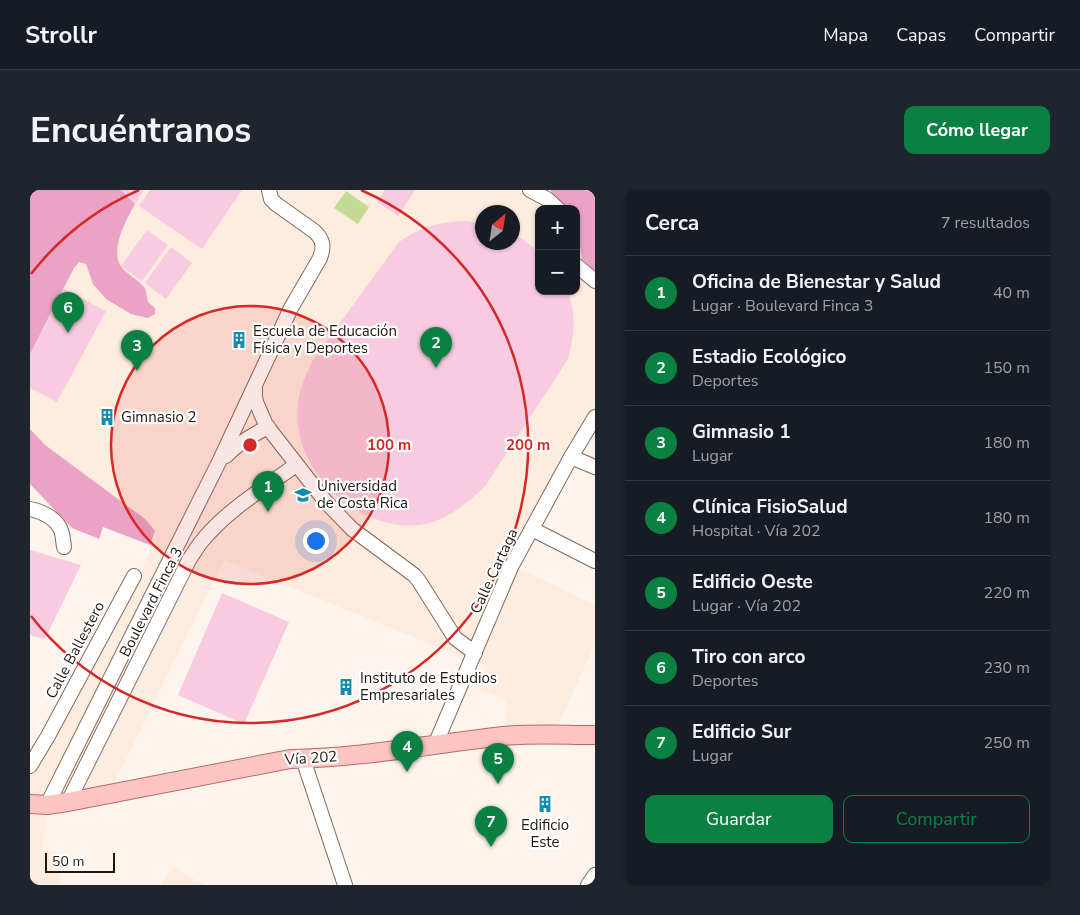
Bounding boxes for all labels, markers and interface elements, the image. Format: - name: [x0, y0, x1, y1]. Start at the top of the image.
- text: Strollr: [25, 19, 97, 51]
- text: Mapa: [823, 23, 868, 47]
- text: Capas: [896, 23, 946, 47]
- text: Compartir: [974, 23, 1055, 47]
- button: Cómo llegar: [904, 106, 1050, 154]
- text: Encuéntranos: [30, 107, 251, 154]
- north arrow: [475, 205, 520, 250]
- map controls: [535, 205, 580, 295]
- button: +: [535, 205, 580, 250]
- text: Cerca: [645, 209, 699, 237]
- text: 7 resultados: [941, 212, 1030, 234]
- button: −: [535, 250, 580, 295]
- text: Oficina de Bienestar y Salud: [692, 269, 941, 295]
- text: 1: [656, 282, 666, 304]
- text: 40 m: [993, 282, 1030, 304]
- pin: 6: [52, 292, 84, 333]
- text: Lugar · Boulevard Finca 3: [692, 295, 873, 317]
- place label: Escuela de Educación Física y Deportes: [253, 321, 397, 358]
- pin: 2: [420, 327, 452, 368]
- pin: 3: [121, 330, 153, 371]
- building icon: Escuela de Educación Física y Deportes: [229, 330, 249, 350]
- text: Estadio Ecológico: [692, 344, 846, 370]
- text: 2: [656, 357, 666, 379]
- text: 150 m: [983, 357, 1030, 379]
- text: Deportes: [692, 370, 759, 392]
- building icon: Gimnasio 2: [97, 407, 117, 427]
- place label: Gimnasio 2: [121, 407, 197, 427]
- text: Gimnasio 1: [692, 419, 791, 445]
- text: 3: [656, 432, 666, 454]
- text: 180 m: [983, 432, 1030, 454]
- text: 100 m: [367, 435, 411, 455]
- text: 200 m: [506, 435, 550, 455]
- centre of rings: [241, 436, 259, 454]
- text: Lugar: [692, 445, 733, 467]
- pin: 1: [252, 471, 284, 512]
- place label: Universidad de Costa Rica: [317, 476, 408, 513]
- school or university icon: Universidad de Costa Rica: [293, 485, 313, 505]
- text: Clínica FisioSalud: [692, 494, 848, 520]
- text: 4: [656, 507, 666, 529]
- text: 180 m: [983, 507, 1030, 529]
- text: Hospital · Vía 202: [692, 520, 821, 542]
- street label: Calle Cartaga: [466, 525, 522, 617]
- your location: [303, 528, 329, 554]
- street label: Boulevard Finca 3: [115, 544, 187, 660]
- text: Edificio Oeste: [692, 569, 813, 595]
- text: 5: [656, 582, 666, 604]
- text: 220 m: [983, 582, 1030, 604]
- text: Lugar · Vía 202: [692, 595, 801, 617]
- street label: Calle Ballestero: [41, 598, 109, 702]
- text: Tiro con arco: [692, 644, 805, 670]
- text: 6: [656, 657, 666, 679]
- text: 230 m: [983, 657, 1030, 679]
- place label: Instituto de Estudios Empresariales: [360, 668, 497, 705]
- text: Deportes: [692, 670, 759, 692]
- building icon: Instituto de Estudios Empresariales: [336, 677, 356, 697]
- text: Edificio Sur: [692, 719, 791, 745]
- pin: 4: [391, 731, 423, 772]
- text: 7: [656, 732, 666, 754]
- text: 250 m: [983, 732, 1030, 754]
- pin: 5: [482, 743, 514, 784]
- text: Lugar: [692, 745, 733, 767]
- street label: Vía 202: [283, 746, 338, 770]
- building icon: Edificio Este: [535, 794, 555, 814]
- button: Guardar: [645, 795, 833, 843]
- button: Compartir: [843, 795, 1030, 843]
- pin: 7: [475, 806, 507, 847]
- place label: Edificio Este: [521, 815, 569, 852]
- scale bar: [45, 850, 115, 873]
- text: 50 m: [52, 852, 84, 871]

